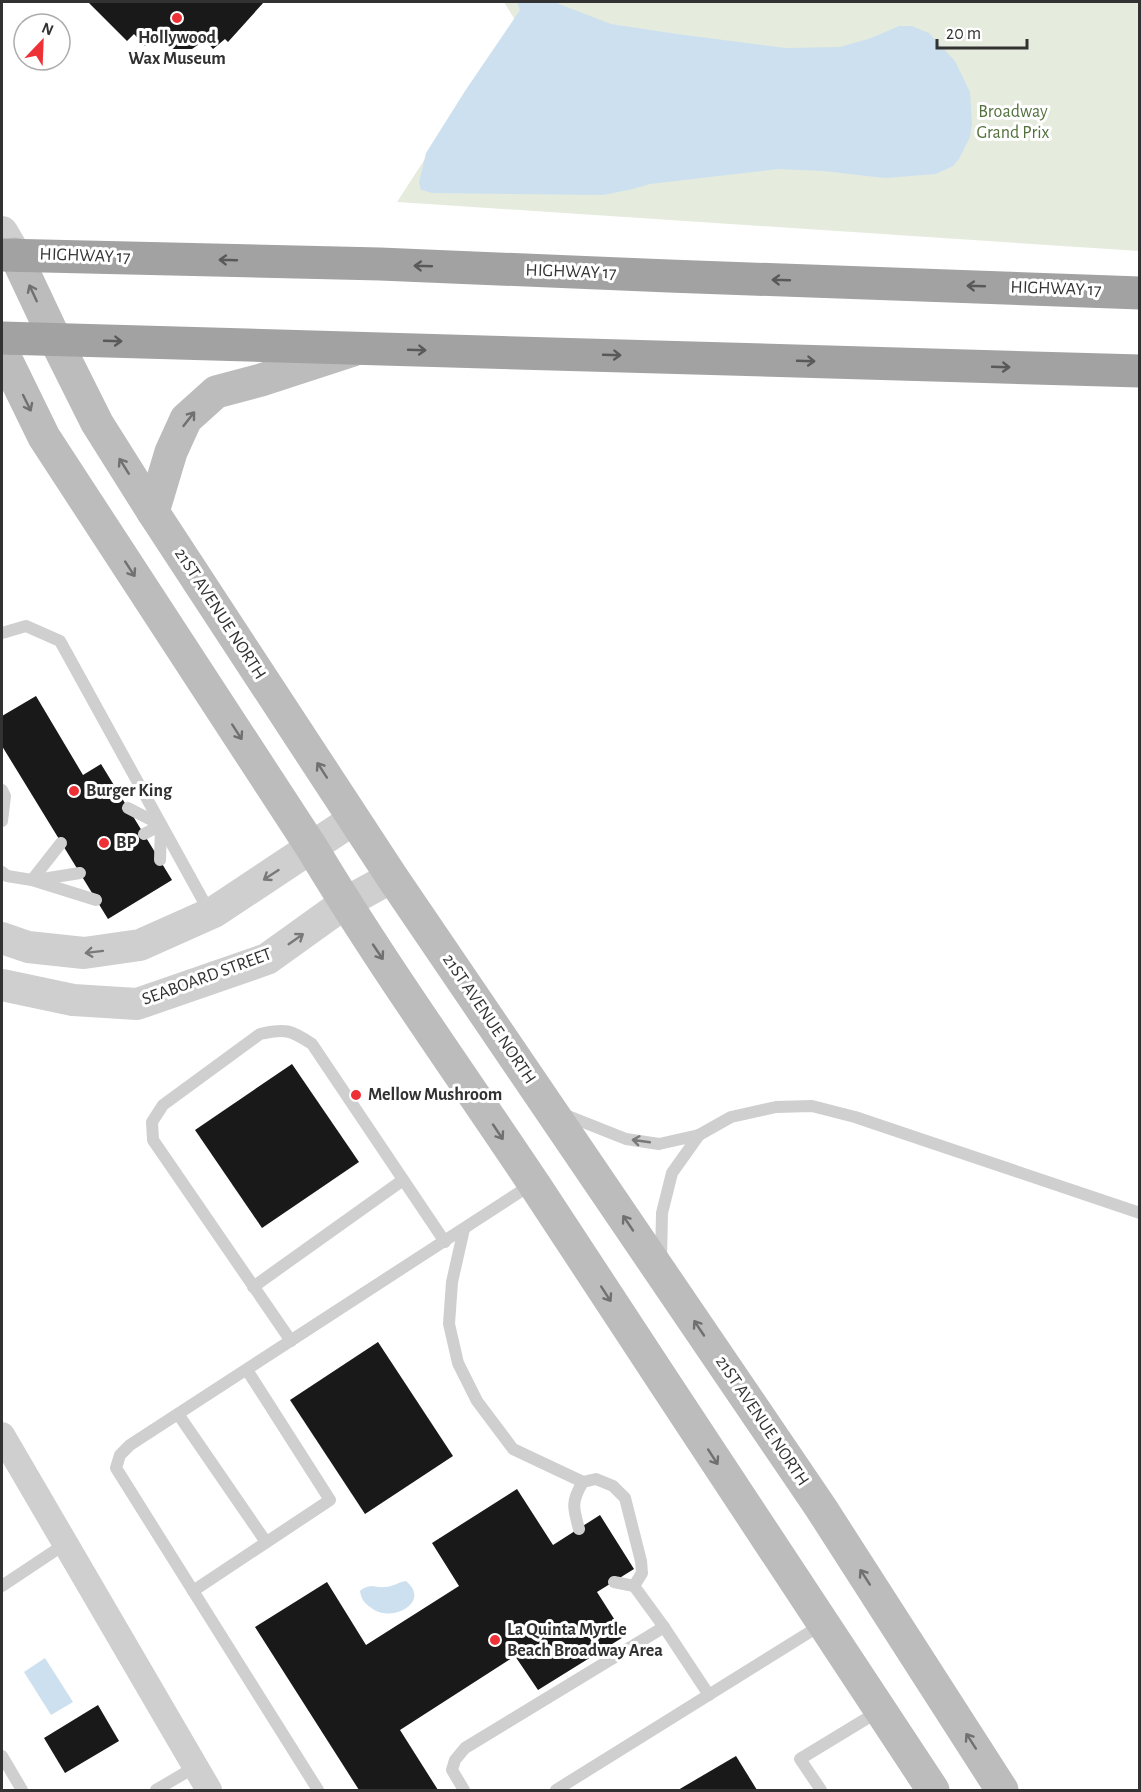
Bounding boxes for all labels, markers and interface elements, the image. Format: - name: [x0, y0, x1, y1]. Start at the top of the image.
- marker: Hollywood Wax Museum: [170, 11, 184, 25]
- north arrow: [12, 12, 72, 72]
- scale bar: [937, 12, 1027, 50]
- text: N: [39, 20, 56, 39]
- text: 20 m: [946, 25, 981, 43]
- place label: Hollywood Wax Museum: [128, 29, 226, 68]
- park label: Broadway Grand Prix: [977, 103, 1050, 142]
- street label: HIGHWAY 17: [39, 245, 131, 267]
- one-way arrow: [219, 254, 239, 266]
- one-way arrow: [413, 260, 433, 271]
- street label: HIGHWAY 17: [525, 261, 617, 283]
- one-way arrow: [772, 274, 792, 285]
- street label: HIGHWAY 17: [1010, 278, 1102, 300]
- one-way arrow: [967, 280, 987, 292]
- one-way arrow: [27, 285, 39, 303]
- one-way arrow: [103, 335, 123, 347]
- one-way arrow: [406, 344, 426, 355]
- one-way arrow: [601, 350, 621, 361]
- one-way arrow: [796, 355, 816, 367]
- one-way arrow: [991, 361, 1011, 372]
- one-way arrow: [22, 394, 34, 412]
- one-way arrow: [182, 411, 195, 427]
- one-way arrow: [118, 458, 130, 475]
- street label: 21ST AVENUE NORTH: [171, 545, 269, 683]
- one-way arrow: [124, 560, 136, 576]
- one-way arrow: [231, 723, 243, 740]
- one-way arrow: [316, 762, 328, 779]
- place label: Burger King: [86, 782, 173, 800]
- marker: Burger King: [67, 784, 81, 798]
- place label: BP: [116, 834, 136, 852]
- marker: BP: [97, 836, 111, 850]
- one-way arrow: [263, 869, 279, 881]
- one-way arrow: [288, 932, 304, 945]
- one-way arrow: [372, 943, 384, 960]
- street label: SEABOARD STREET: [140, 945, 274, 1009]
- one-way arrow: [85, 946, 105, 957]
- street label: 21ST AVENUE NORTH: [439, 951, 539, 1087]
- place label: Mellow Mushroom: [368, 1086, 502, 1104]
- marker: Mellow Mushroom: [349, 1088, 363, 1102]
- one-way arrow: [492, 1123, 504, 1139]
- one-way arrow: [632, 1136, 652, 1147]
- one-way arrow: [622, 1215, 634, 1232]
- one-way arrow: [600, 1285, 612, 1302]
- one-way arrow: [693, 1320, 705, 1336]
- street label: 21ST AVENUE NORTH: [712, 1353, 812, 1489]
- one-way arrow: [706, 1449, 719, 1466]
- one-way arrow: [859, 1569, 871, 1586]
- place label: La Quinta Myrtle Beach Broadway Area: [507, 1621, 663, 1660]
- marker: La Quinta Myrtle Beach Broadway Area: [488, 1633, 502, 1647]
- one-way arrow: [964, 1733, 976, 1750]

